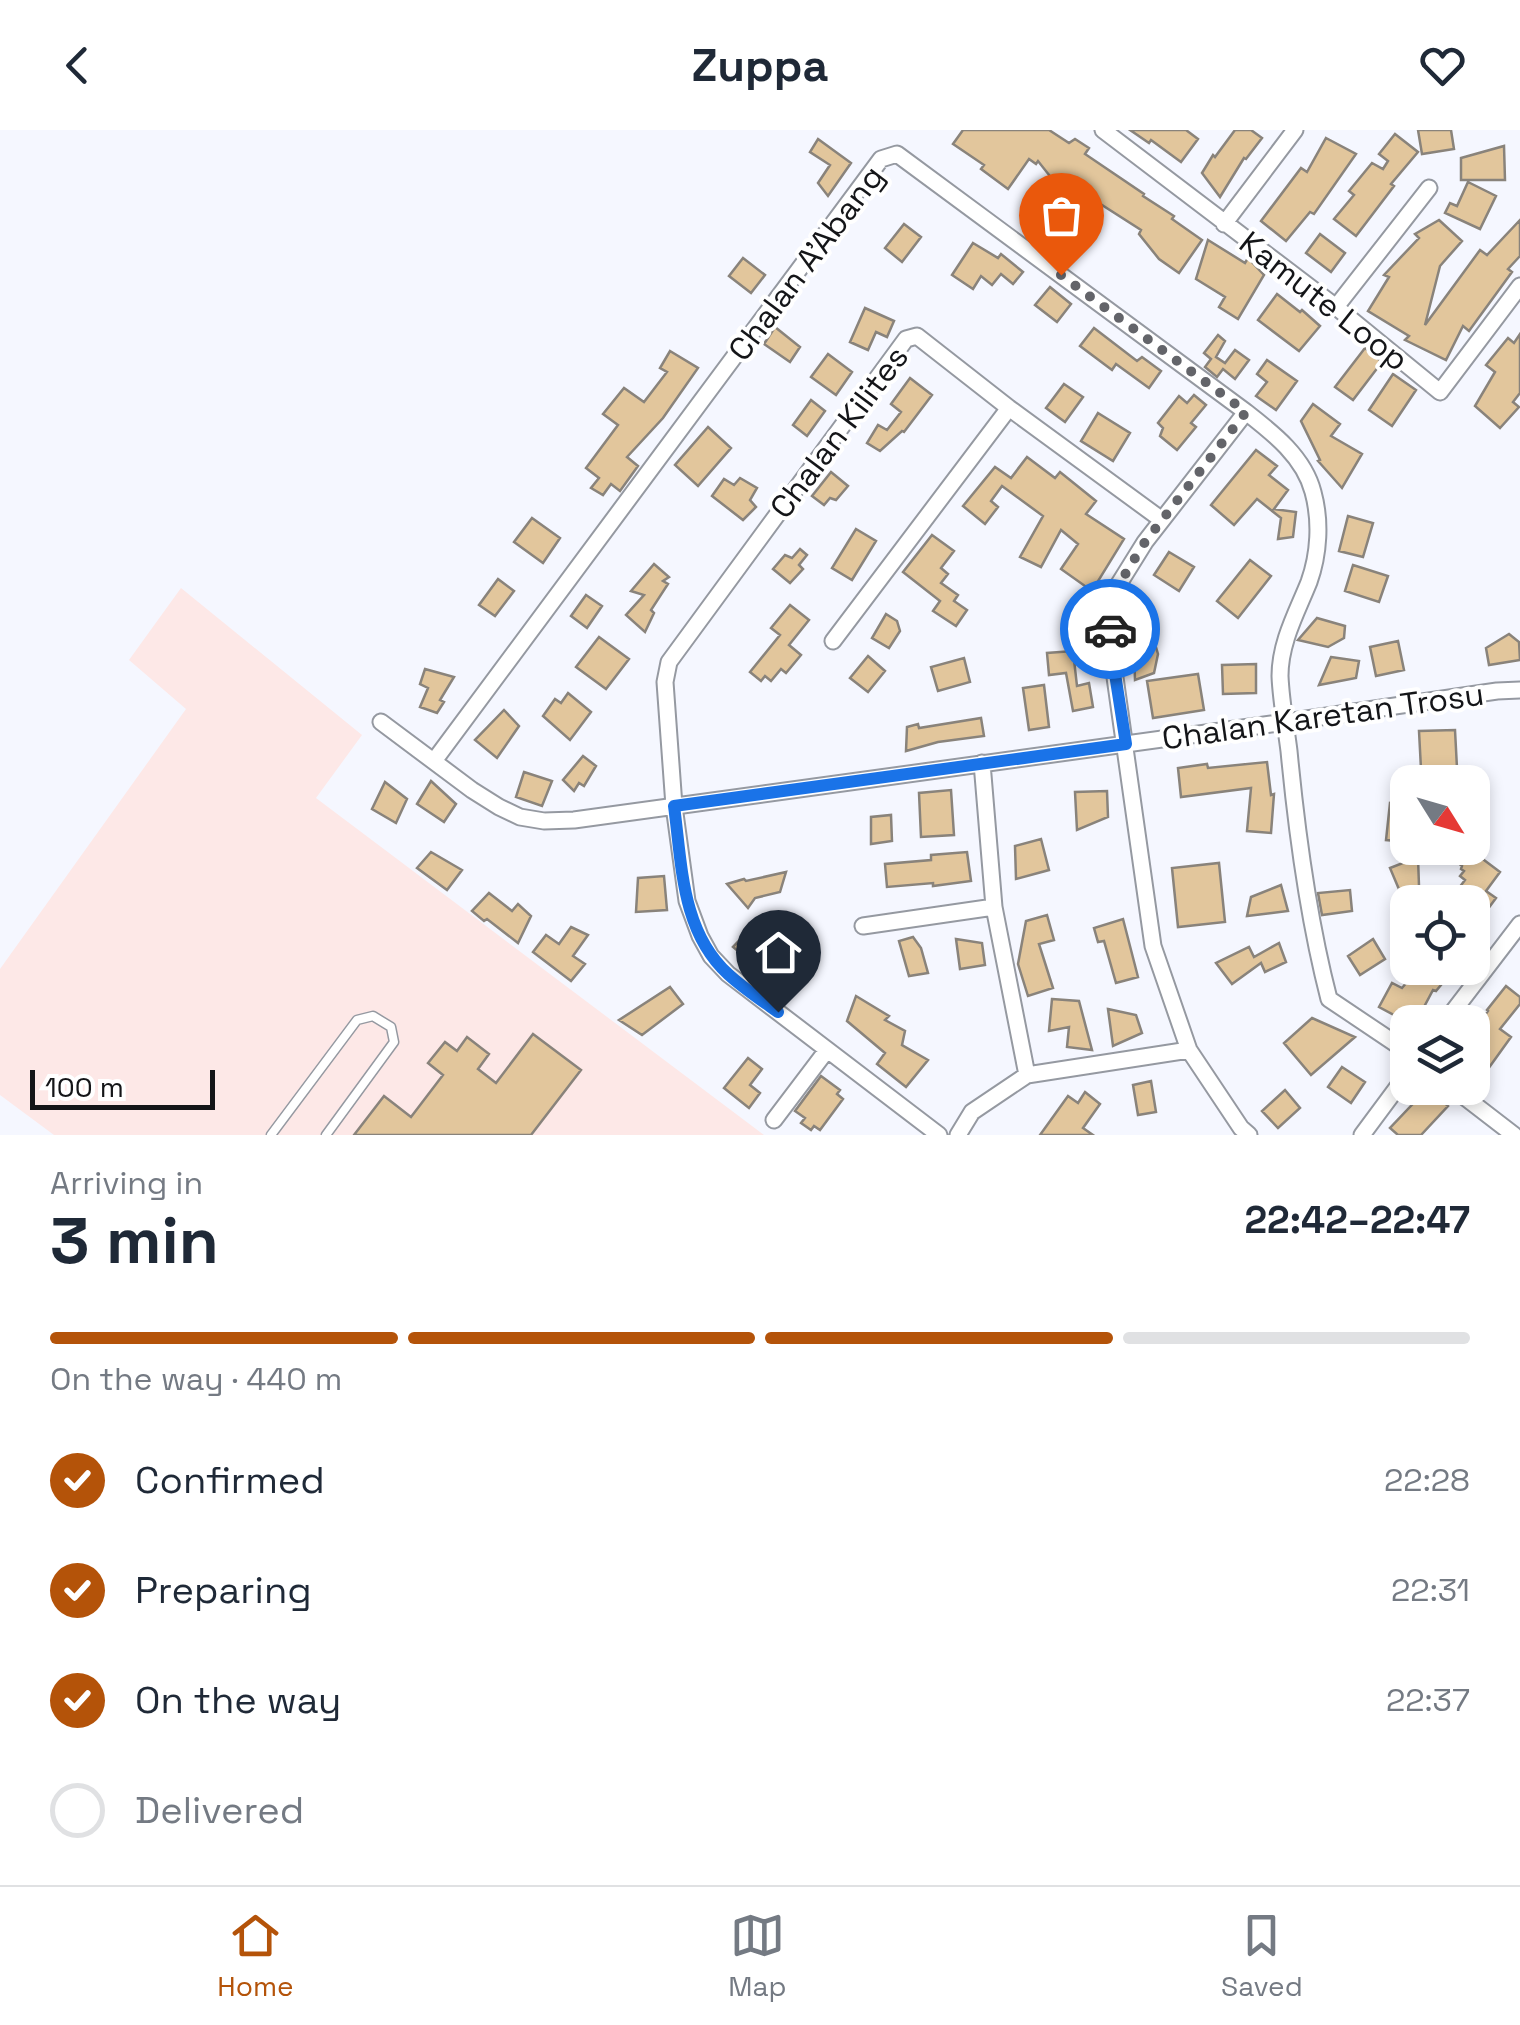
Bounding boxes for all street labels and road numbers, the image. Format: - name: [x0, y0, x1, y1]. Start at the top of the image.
- street label: Chalan A'Abang: [720, 157, 892, 369]
- street label: Kamute Loop: [1231, 223, 1417, 379]
- street label: Chalan Kilites: [761, 338, 917, 526]
- street label: Chalan Karetan Trosu: [1160, 674, 1486, 758]

